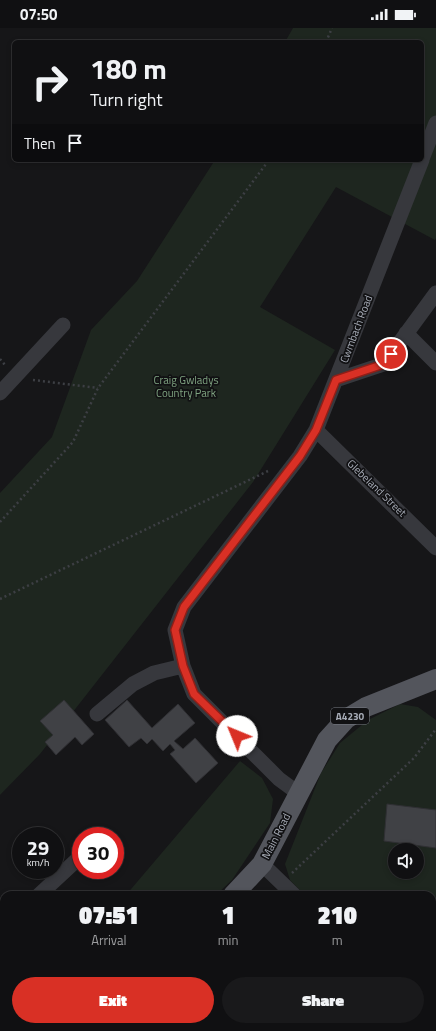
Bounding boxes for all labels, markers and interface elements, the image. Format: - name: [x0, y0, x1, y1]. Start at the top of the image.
- text: 07:50: [20, 3, 57, 26]
- text: 180 m: [90, 47, 167, 90]
- icon: right: [24, 56, 76, 108]
- text: Turn right: [90, 86, 163, 113]
- text: Then: [24, 132, 56, 155]
- icon: arrive: [64, 132, 86, 154]
- street label: Cwmbach Road: [336, 293, 376, 365]
- pin: [374, 337, 408, 371]
- icon: arrive: [380, 343, 402, 365]
- park label: Craig Gwladys Country Park: [153, 372, 219, 401]
- street label: Glebeland Street: [344, 456, 410, 521]
- road number: A4230: [331, 708, 369, 724]
- position arrow: [216, 715, 258, 757]
- street label: Main Road: [258, 810, 294, 862]
- speed limit sign: 30: [72, 827, 124, 879]
- text: 29: [27, 832, 49, 863]
- map controls: [388, 843, 424, 879]
- button: sound: [388, 843, 424, 879]
- text: km/h: [27, 855, 49, 870]
- text: 07:51: [79, 897, 139, 933]
- text: 1: [221, 897, 235, 933]
- text: 210: [317, 897, 357, 933]
- text: Arrival: [91, 930, 126, 950]
- text: min: [218, 930, 238, 950]
- text: m: [332, 930, 343, 950]
- button: Exit: [12, 977, 214, 1023]
- button: Share: [222, 977, 424, 1023]

